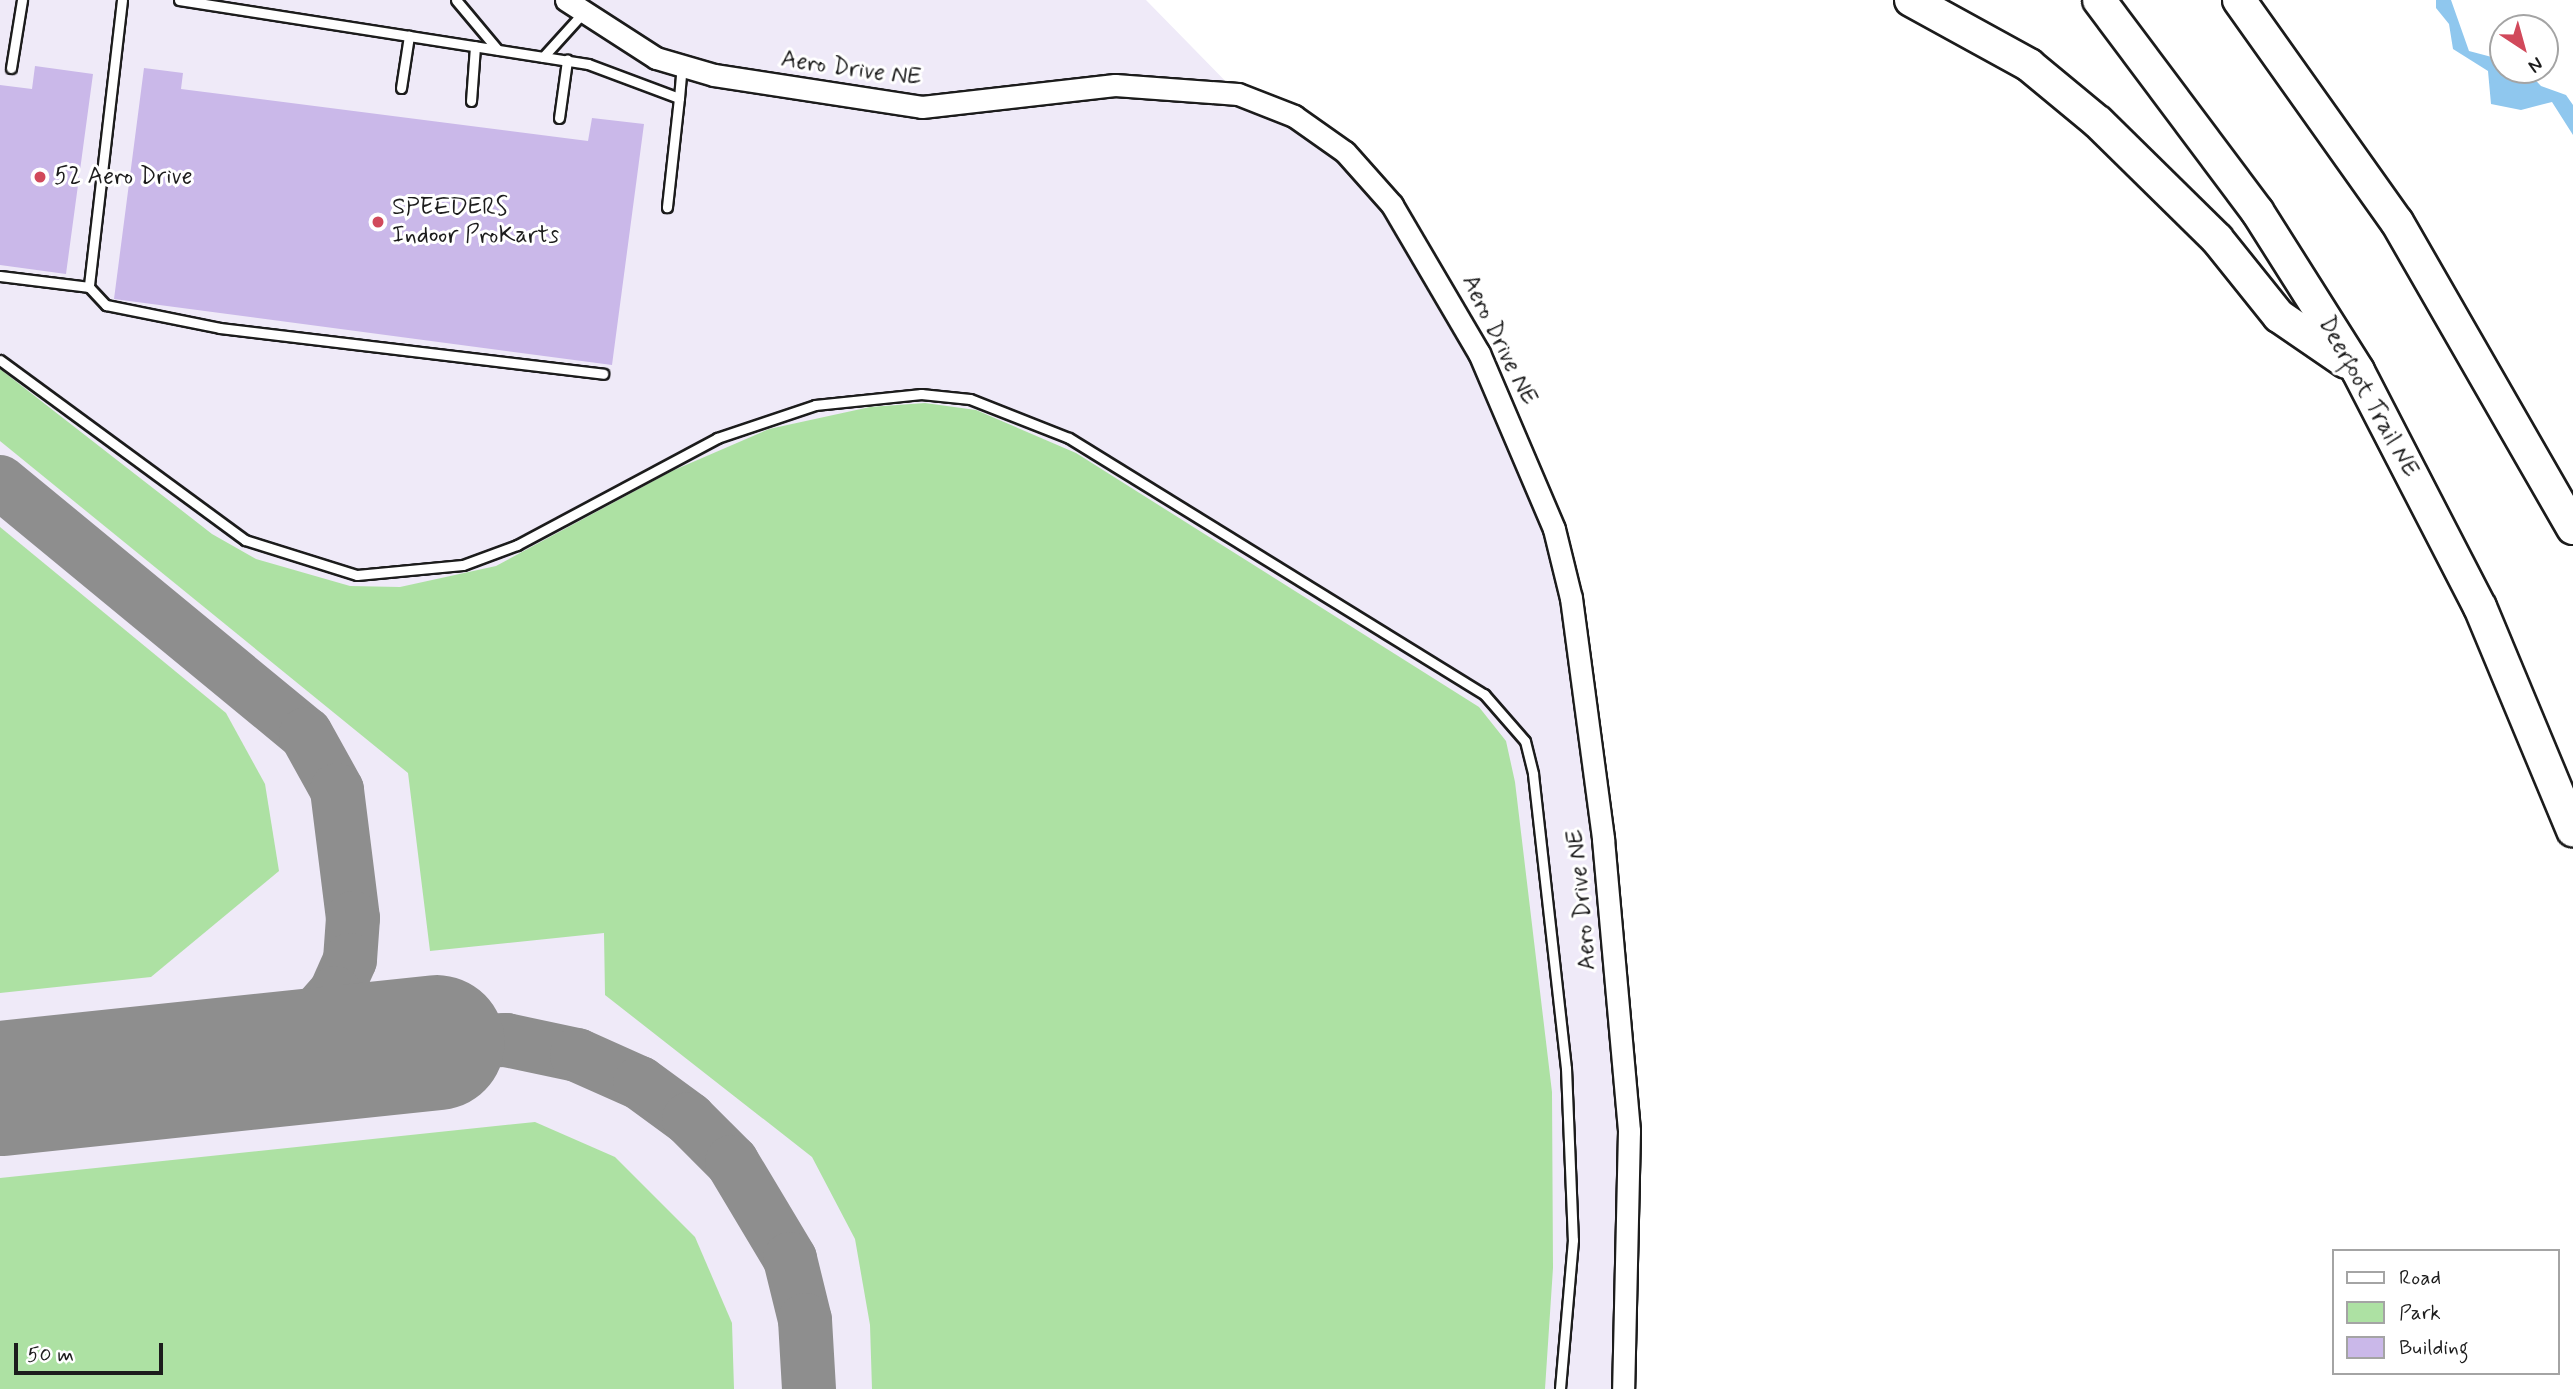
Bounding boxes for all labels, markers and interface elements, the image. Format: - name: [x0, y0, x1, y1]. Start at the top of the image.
- north arrow: [2489, 14, 2559, 84]
- street label: Aero Drive NE: [779, 45, 923, 93]
- text: N: [2523, 51, 2548, 79]
- place label: 52 Aero Drive: [54, 163, 192, 191]
- marker: 52 Aero Drive: [32, 169, 48, 185]
- place label: SPEEDERS Indoor ProKarts: [392, 194, 559, 250]
- marker: SPEEDERS Indoor ProKarts: [370, 214, 386, 230]
- street label: Aero Drive NE: [1455, 270, 1543, 410]
- street label: Deerfoot Trail NE: [2313, 314, 2423, 480]
- street label: Aero Drive NE: [1561, 828, 1603, 972]
- legend: [2332, 1249, 2559, 1375]
- text: Road: [2399, 1264, 2441, 1292]
- text: Park: [2399, 1299, 2441, 1327]
- scale bar: [18, 1330, 166, 1374]
- text: Building: [2399, 1334, 2469, 1362]
- text: 50 m: [27, 1341, 74, 1369]

